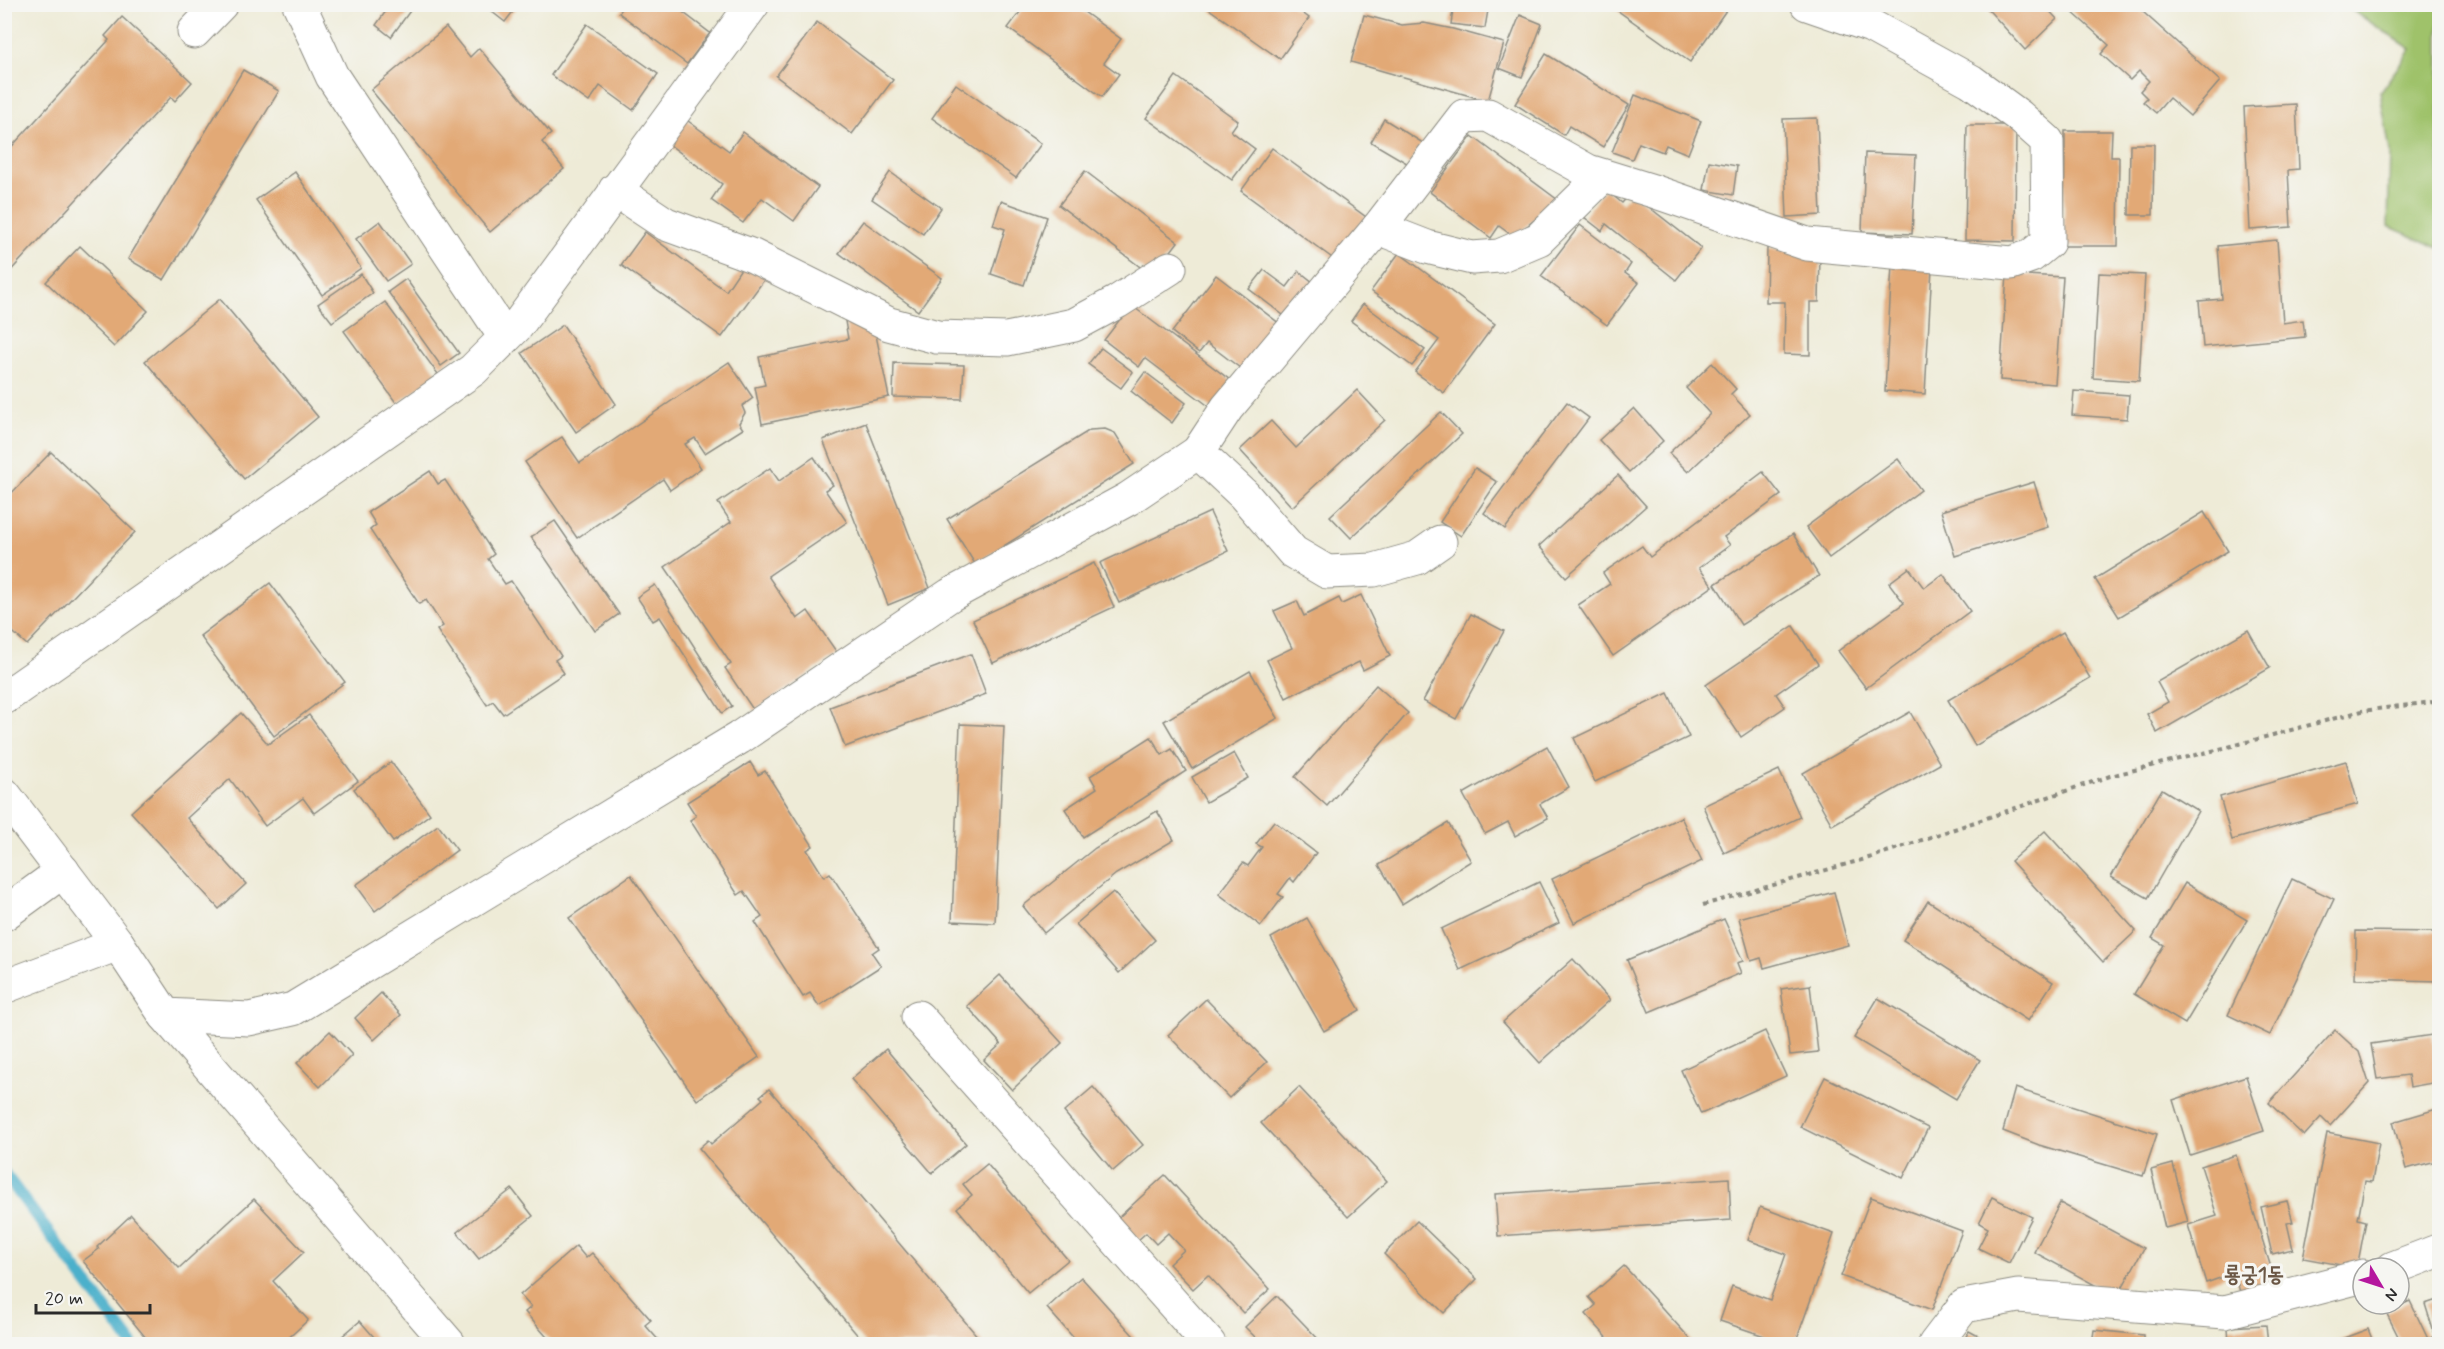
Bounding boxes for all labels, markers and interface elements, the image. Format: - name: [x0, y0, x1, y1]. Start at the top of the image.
- north arrow: [2351, 1256, 2411, 1316]
- district label: 룡궁1동: [2224, 1261, 2284, 1289]
- scale bar: [36, 1277, 150, 1315]
- text: N: [2380, 1284, 2403, 1305]
- text: 20 m: [45, 1287, 83, 1311]

